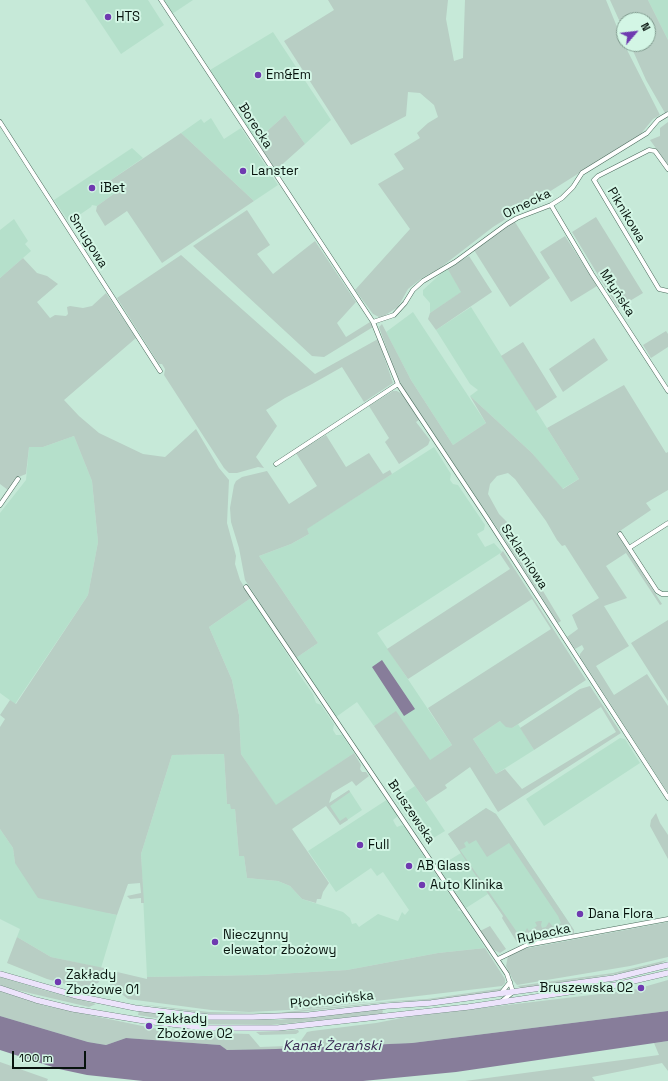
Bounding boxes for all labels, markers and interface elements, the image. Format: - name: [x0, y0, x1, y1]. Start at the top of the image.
- place label: HTS: [116, 9, 140, 25]
- marker: HTS: [103, 12, 113, 22]
- north arrow: [616, 12, 656, 52]
- text: N: [638, 20, 654, 33]
- place label: Em&Em: [266, 67, 311, 83]
- marker: Em&Em: [253, 70, 263, 80]
- street label: Borecka: [235, 100, 275, 152]
- place label: Lanster: [251, 163, 299, 179]
- marker: Lanster: [238, 166, 248, 176]
- place label: iBet: [100, 180, 125, 196]
- marker: iBet: [87, 183, 97, 193]
- street label: Piknikowa: [603, 185, 649, 245]
- street label: Ornecka: [501, 186, 553, 222]
- street label: Smugowa: [65, 211, 111, 271]
- street label: Młyńska: [596, 266, 638, 320]
- street label: Szklarniowa: [497, 522, 551, 592]
- street label: Bruszewska: [384, 777, 438, 847]
- place label: Full: [368, 837, 389, 853]
- marker: Full: [355, 840, 365, 850]
- place label: AB Glass: [417, 858, 470, 874]
- marker: AB Glass: [404, 861, 414, 871]
- place label: Auto Klinika: [430, 877, 503, 893]
- marker: Auto Klinika: [417, 880, 427, 890]
- place label: Dana Flora: [588, 906, 653, 922]
- marker: Dana Flora: [575, 909, 585, 919]
- street label: Rybacka: [516, 921, 572, 947]
- place label: Nieczynny elewator zbożowy: [223, 927, 337, 958]
- marker: Nieczynny elewator zbożowy: [210, 937, 220, 947]
- place label: Zakłady Zbożowe 01: [66, 967, 139, 998]
- marker: Zakłady Zbożowe 01: [53, 977, 63, 987]
- place label: Bruszewska 02: [540, 980, 633, 996]
- marker: Bruszewska 02: [636, 983, 646, 993]
- street label: Płochocińska: [289, 988, 375, 1012]
- place label: Zakłady Zbożowe 02: [157, 1011, 233, 1042]
- marker: Zakłady Zbożowe 02: [144, 1021, 154, 1031]
- water label: Kanał Żerański: [283, 1038, 381, 1054]
- scale bar: [14, 1043, 88, 1069]
- text: 100 m: [19, 1050, 53, 1066]

